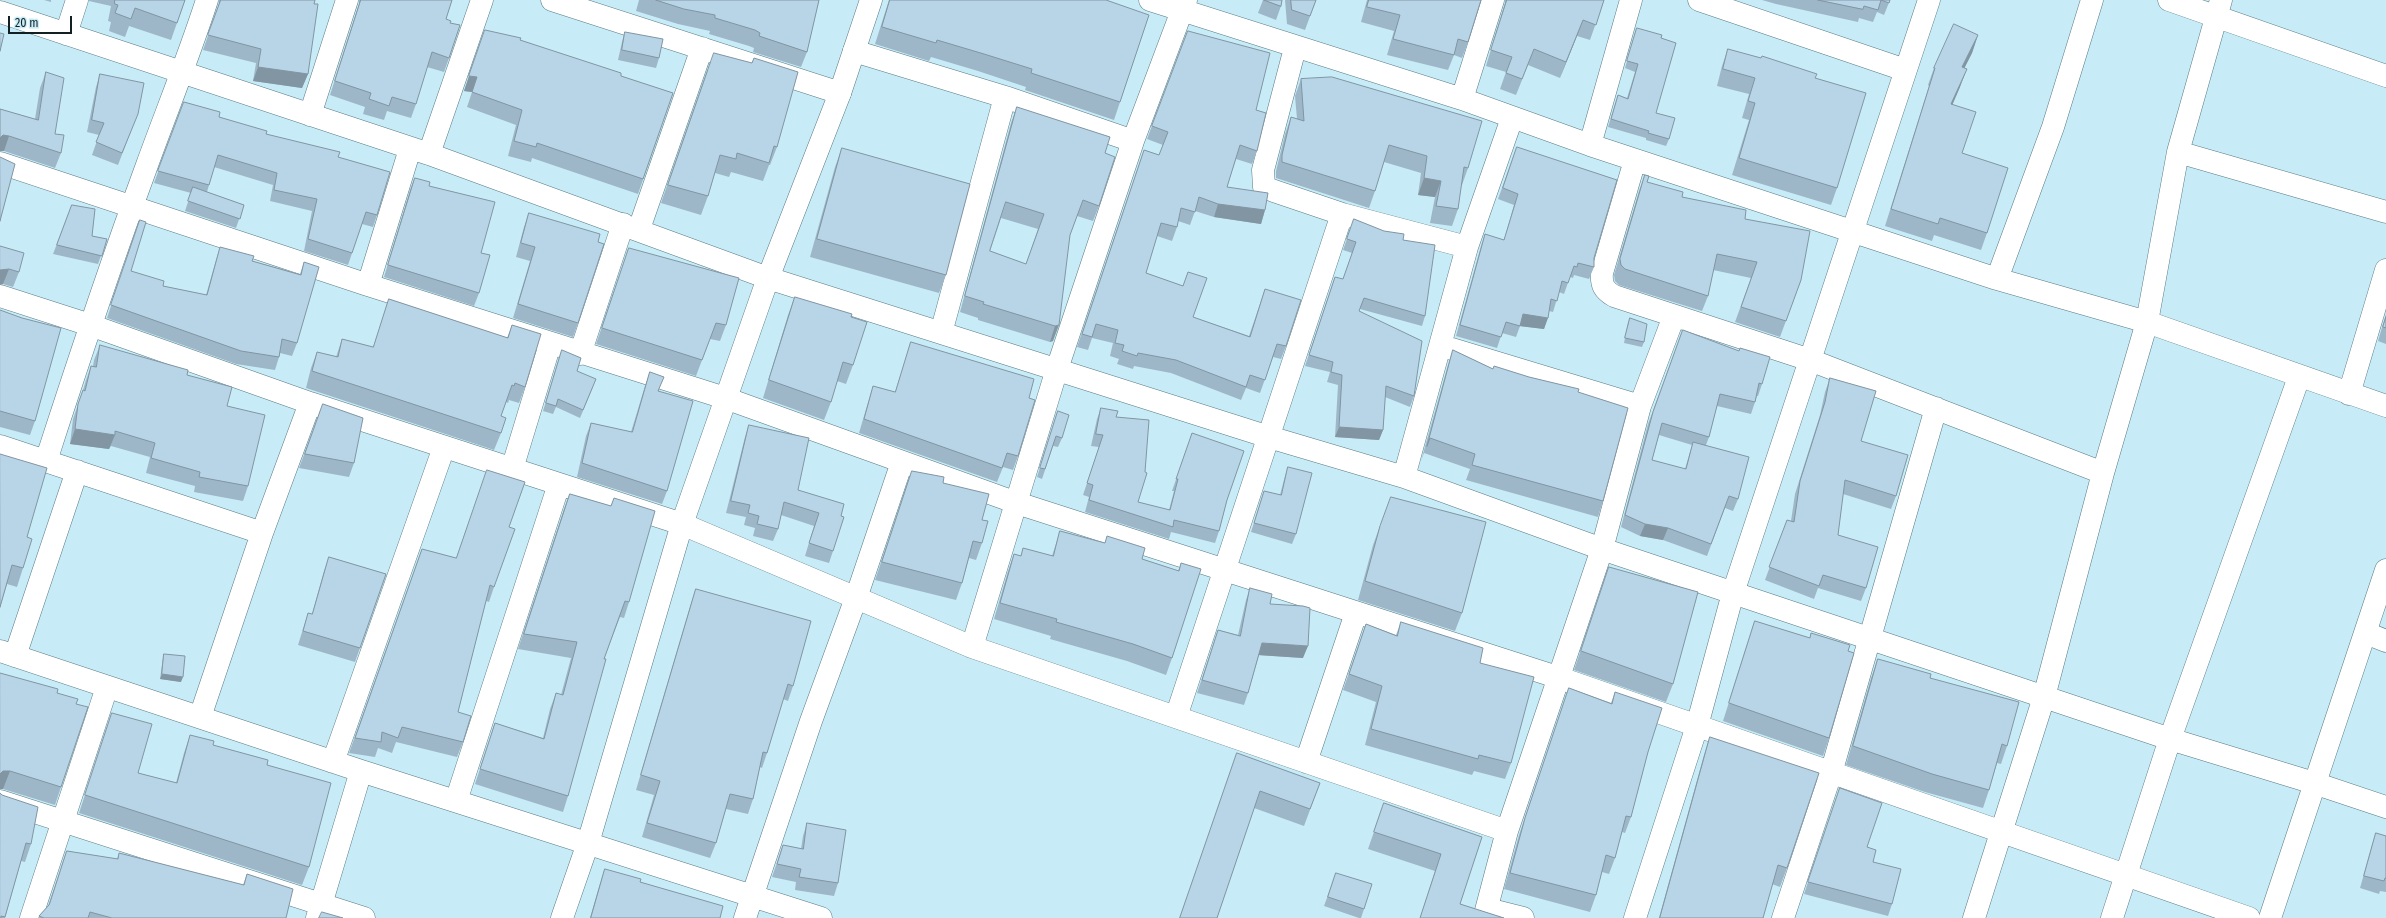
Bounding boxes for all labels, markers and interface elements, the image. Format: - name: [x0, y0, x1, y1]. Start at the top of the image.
- scale bar: [10, 8, 74, 34]
- text: 20 m: [15, 16, 39, 30]

